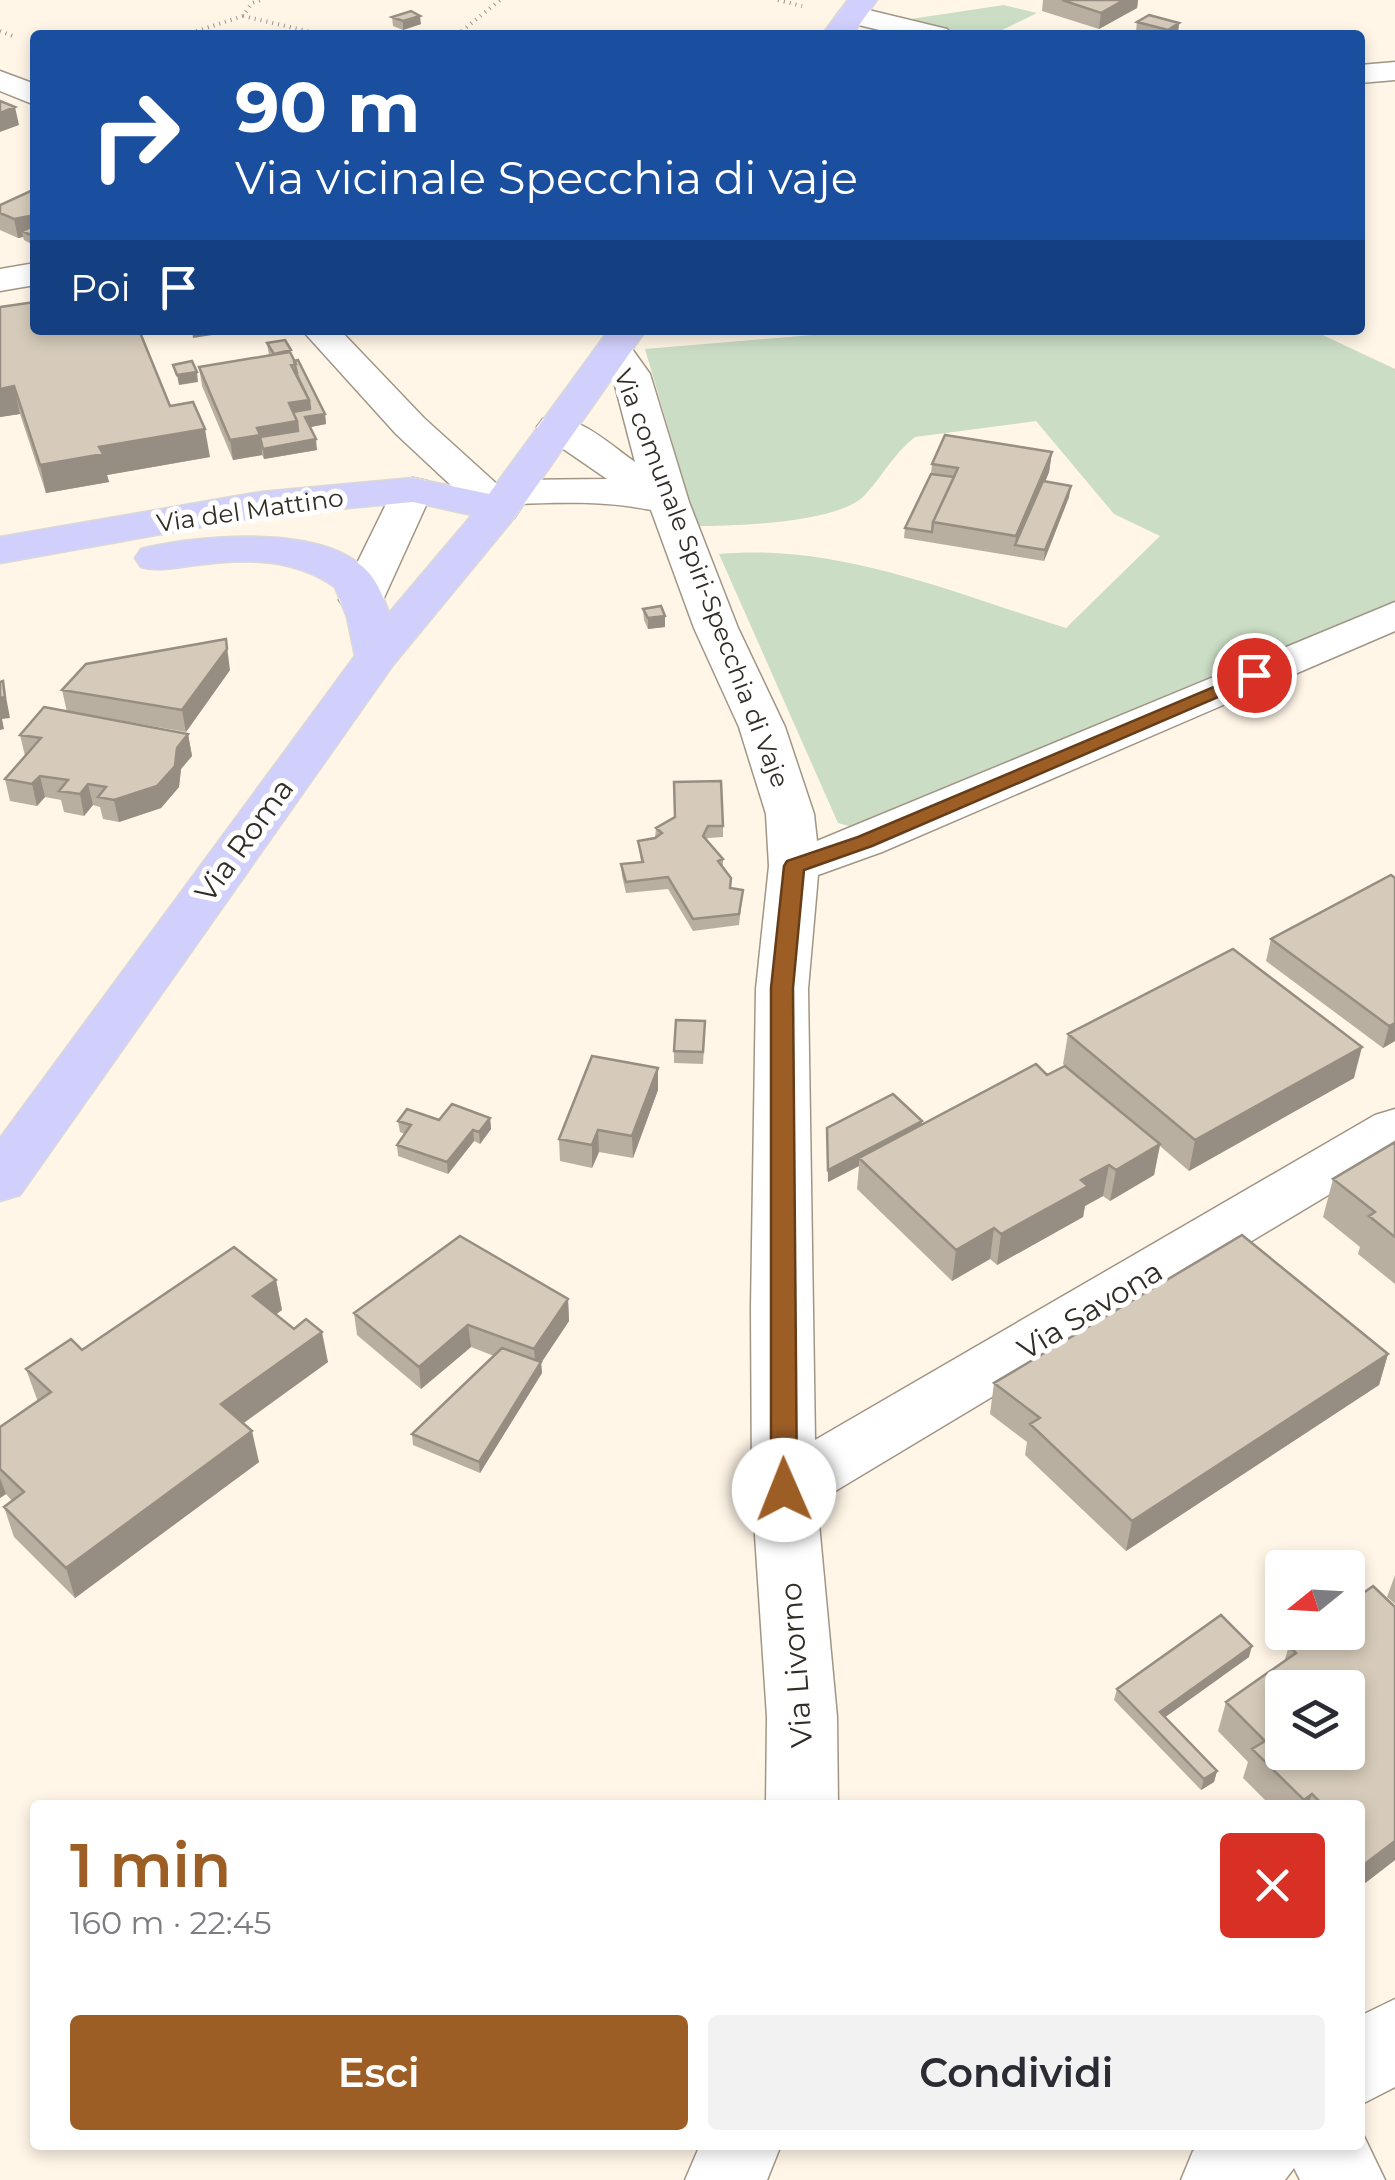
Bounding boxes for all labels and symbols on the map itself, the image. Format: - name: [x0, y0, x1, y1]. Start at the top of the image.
- street label: Via comunale Spiri-Specchia di Vaje: [608, 365, 796, 791]
- street label: Via del Mattino: [155, 482, 345, 538]
- pin: [1212, 633, 1297, 718]
- street label: Via Roma: [187, 771, 301, 909]
- street label: Via Savona: [1011, 1252, 1169, 1368]
- position arrow: [732, 1438, 836, 1542]
- north arrow: [1265, 1550, 1365, 1650]
- street label: Via Livorno: [772, 1581, 820, 1749]

